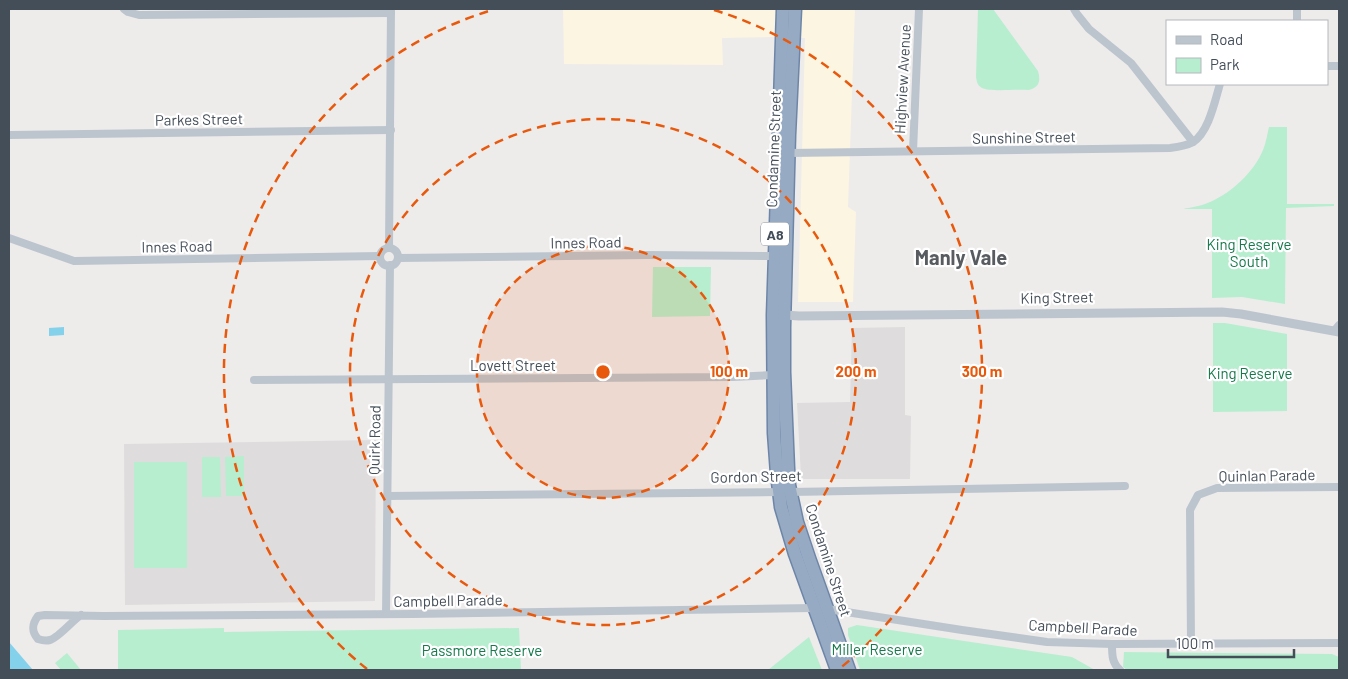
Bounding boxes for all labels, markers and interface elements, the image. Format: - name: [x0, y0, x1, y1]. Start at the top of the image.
- legend: [1166, 20, 1328, 85]
- street label: Highview Avenue: [890, 24, 914, 134]
- text: Road: [1210, 30, 1243, 48]
- text: Park: [1210, 55, 1240, 73]
- street label: Condamine Street: [762, 90, 784, 208]
- street label: Parkes Street: [155, 109, 243, 129]
- street label: Sunshine Street: [972, 127, 1076, 147]
- road number: A8: [761, 222, 789, 245]
- street label: Innes Road: [550, 232, 622, 252]
- park label: King Reserve South: [1206, 235, 1292, 270]
- street label: Innes Road: [141, 236, 213, 256]
- district label: Manly Vale: [915, 245, 1007, 269]
- street label: King Street: [1020, 287, 1094, 307]
- street label: Lovett Street: [470, 356, 556, 374]
- text: 100 m: [710, 362, 748, 380]
- text: 200 m: [835, 362, 877, 380]
- text: 300 m: [962, 362, 1002, 380]
- centre of rings: [594, 363, 612, 381]
- park label: King Reserve: [1207, 364, 1293, 382]
- street label: Quirk Road: [364, 405, 384, 475]
- street label: Quinlan Parade: [1219, 465, 1315, 485]
- street label: Gordon Street: [710, 466, 802, 486]
- street label: Condamine Street: [802, 501, 856, 619]
- street label: Campbell Parade: [393, 590, 503, 610]
- street label: Campbell Parade: [1028, 615, 1138, 639]
- scale bar: [1168, 626, 1294, 658]
- text: 100 m: [1176, 634, 1214, 652]
- park label: Miller Reserve: [832, 640, 922, 658]
- park label: Passmore Reserve: [422, 641, 542, 659]

